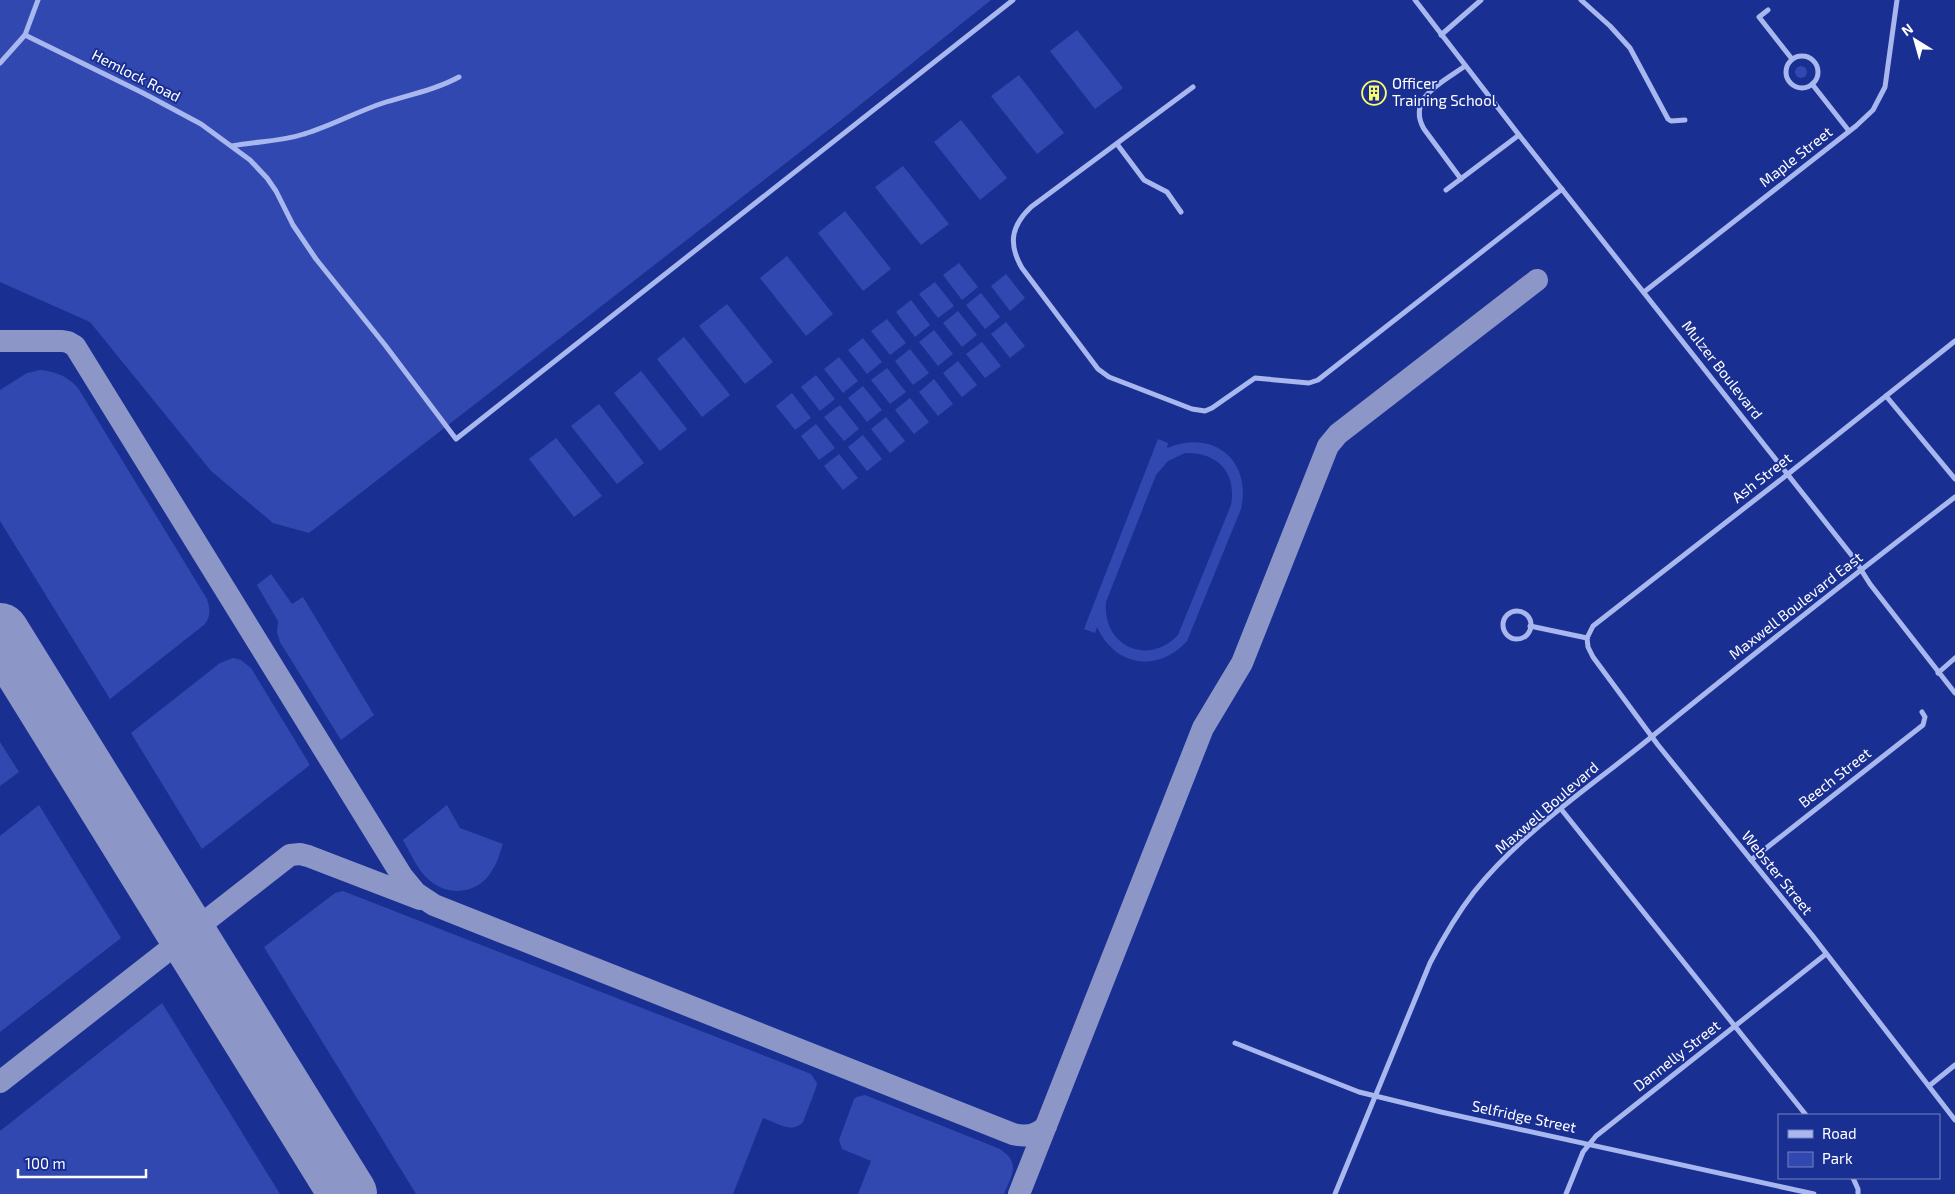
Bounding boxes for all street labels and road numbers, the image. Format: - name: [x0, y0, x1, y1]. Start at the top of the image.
- street label: Hemlock Road: [89, 45, 184, 105]
- street label: Maple Street: [1755, 122, 1836, 190]
- street label: Mulzer Boulevard: [1679, 316, 1767, 422]
- street label: Ash Street: [1728, 448, 1795, 506]
- street label: Maxwell Boulevard East: [1725, 547, 1866, 663]
- street label: Beech Street: [1795, 743, 1874, 811]
- street label: Maxwell Boulevard: [1491, 757, 1602, 857]
- street label: Webster Street: [1738, 827, 1817, 918]
- street label: Dannelly Street: [1630, 1016, 1723, 1095]
- street label: Selfridge Street: [1470, 1096, 1578, 1136]

